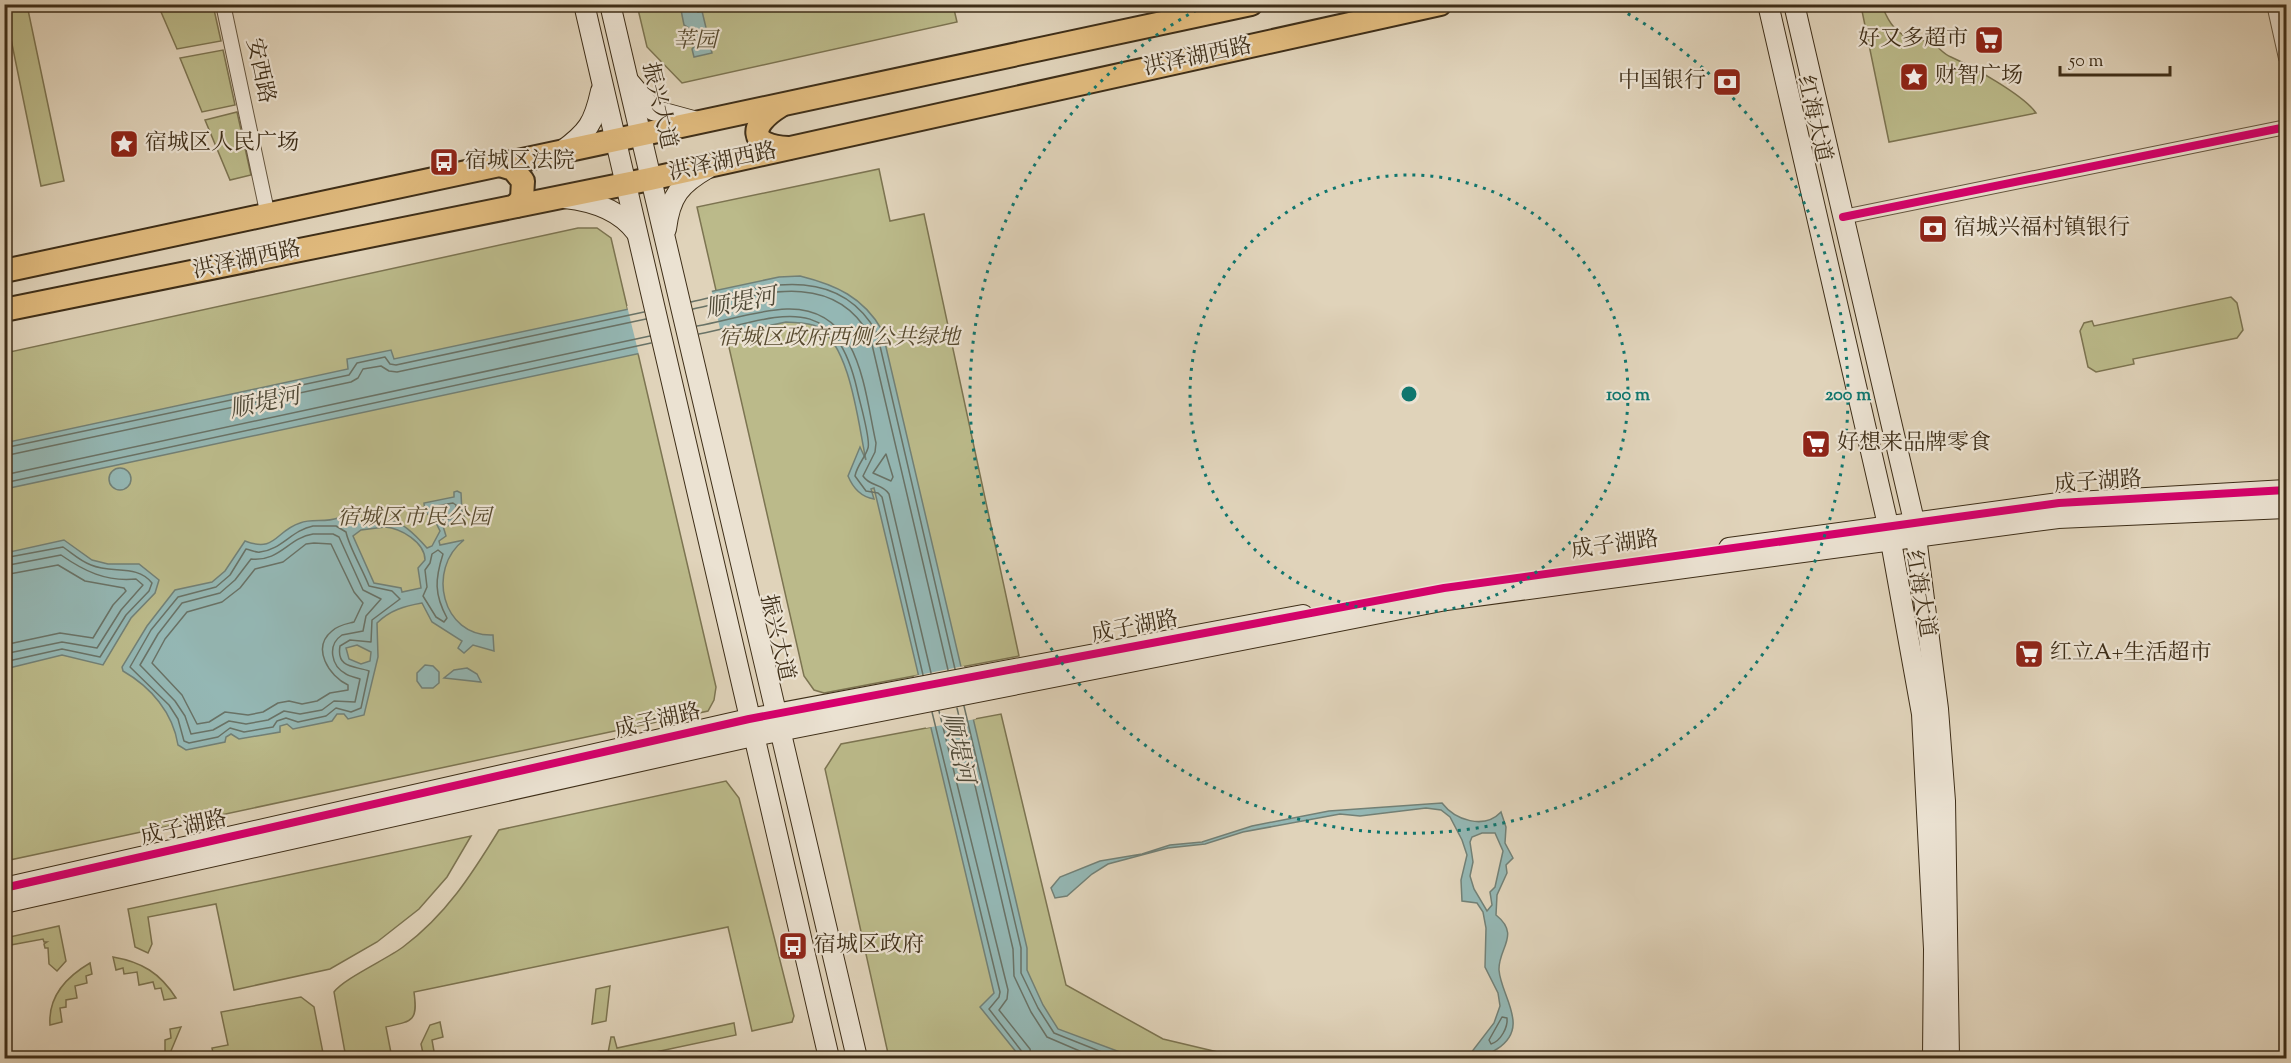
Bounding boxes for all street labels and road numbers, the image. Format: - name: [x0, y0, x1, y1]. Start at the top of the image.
- street label: 洪泽湖西路: [1141, 31, 1255, 85]
- street label: 安西路: [236, 35, 282, 107]
- street label: 振兴大道: [633, 60, 683, 152]
- street label: 红海大道: [1788, 73, 1838, 165]
- street label: 洪泽湖西路: [666, 136, 780, 190]
- street label: 洪泽湖西路: [190, 234, 304, 288]
- street label: 成子湖路: [2053, 464, 2143, 502]
- street label: 成子湖路: [1569, 524, 1661, 568]
- street label: 红海大道: [1896, 548, 1942, 640]
- street label: 振兴大道: [751, 592, 801, 684]
- street label: 成子湖路: [1089, 604, 1181, 652]
- street label: 成子湖路: [612, 697, 704, 747]
- street label: 成子湖路: [138, 804, 230, 854]

